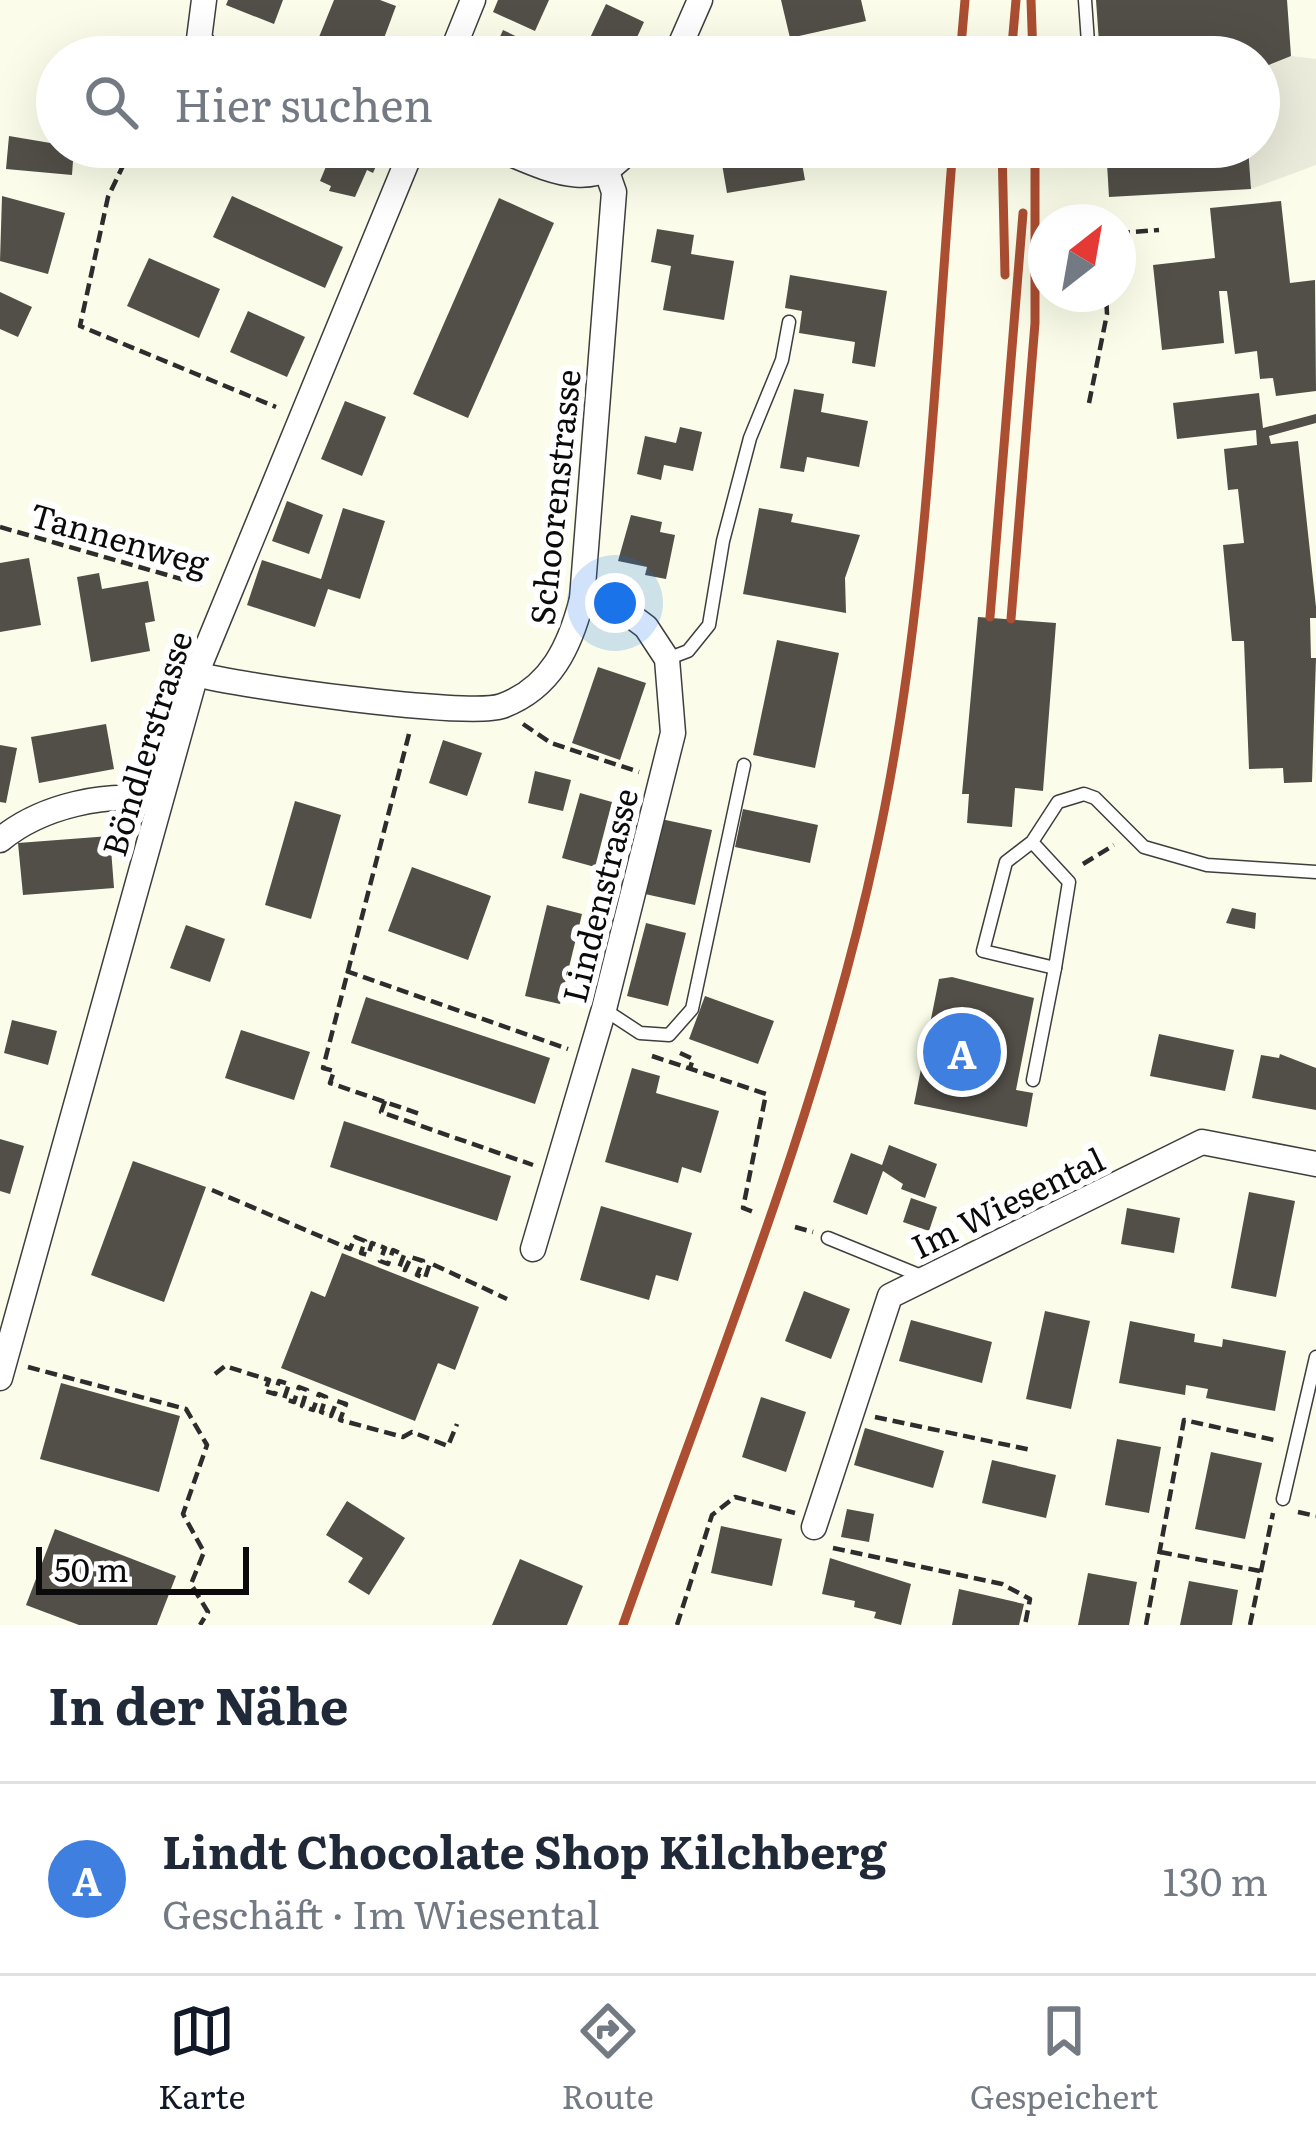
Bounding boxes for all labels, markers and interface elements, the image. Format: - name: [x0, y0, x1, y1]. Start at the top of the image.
- search box: [36, 36, 1280, 168]
- icon: search: [78, 69, 144, 135]
- text: Hier suchen: [174, 69, 433, 136]
- north arrow: [1028, 204, 1136, 312]
- street label: Schoorenstrasse: [515, 367, 591, 627]
- street label: Tannenweg: [25, 488, 216, 586]
- your location: [585, 573, 645, 633]
- street label: Böndlerstrasse: [88, 624, 202, 862]
- street label: Lindenstrasse: [548, 783, 648, 1007]
- pin: A: [923, 1007, 1001, 1097]
- street label: Im Wiesental: [902, 1133, 1112, 1269]
- scale bar: [36, 1541, 249, 1594]
- text: 50 m: [54, 1543, 128, 1592]
- text: In der Nähe: [48, 1665, 349, 1741]
- text: Lindt Chocolate Shop Kilchberg: [162, 1816, 887, 1883]
- text: A: [72, 1850, 102, 1908]
- text: 130 m: [1163, 1850, 1268, 1908]
- text: Geschäft · Im Wiesental: [162, 1883, 600, 1941]
- tab: Karte: [158, 1998, 246, 2119]
- tab: Route: [561, 1998, 654, 2119]
- tab: Gespeichert: [970, 1998, 1158, 2119]

